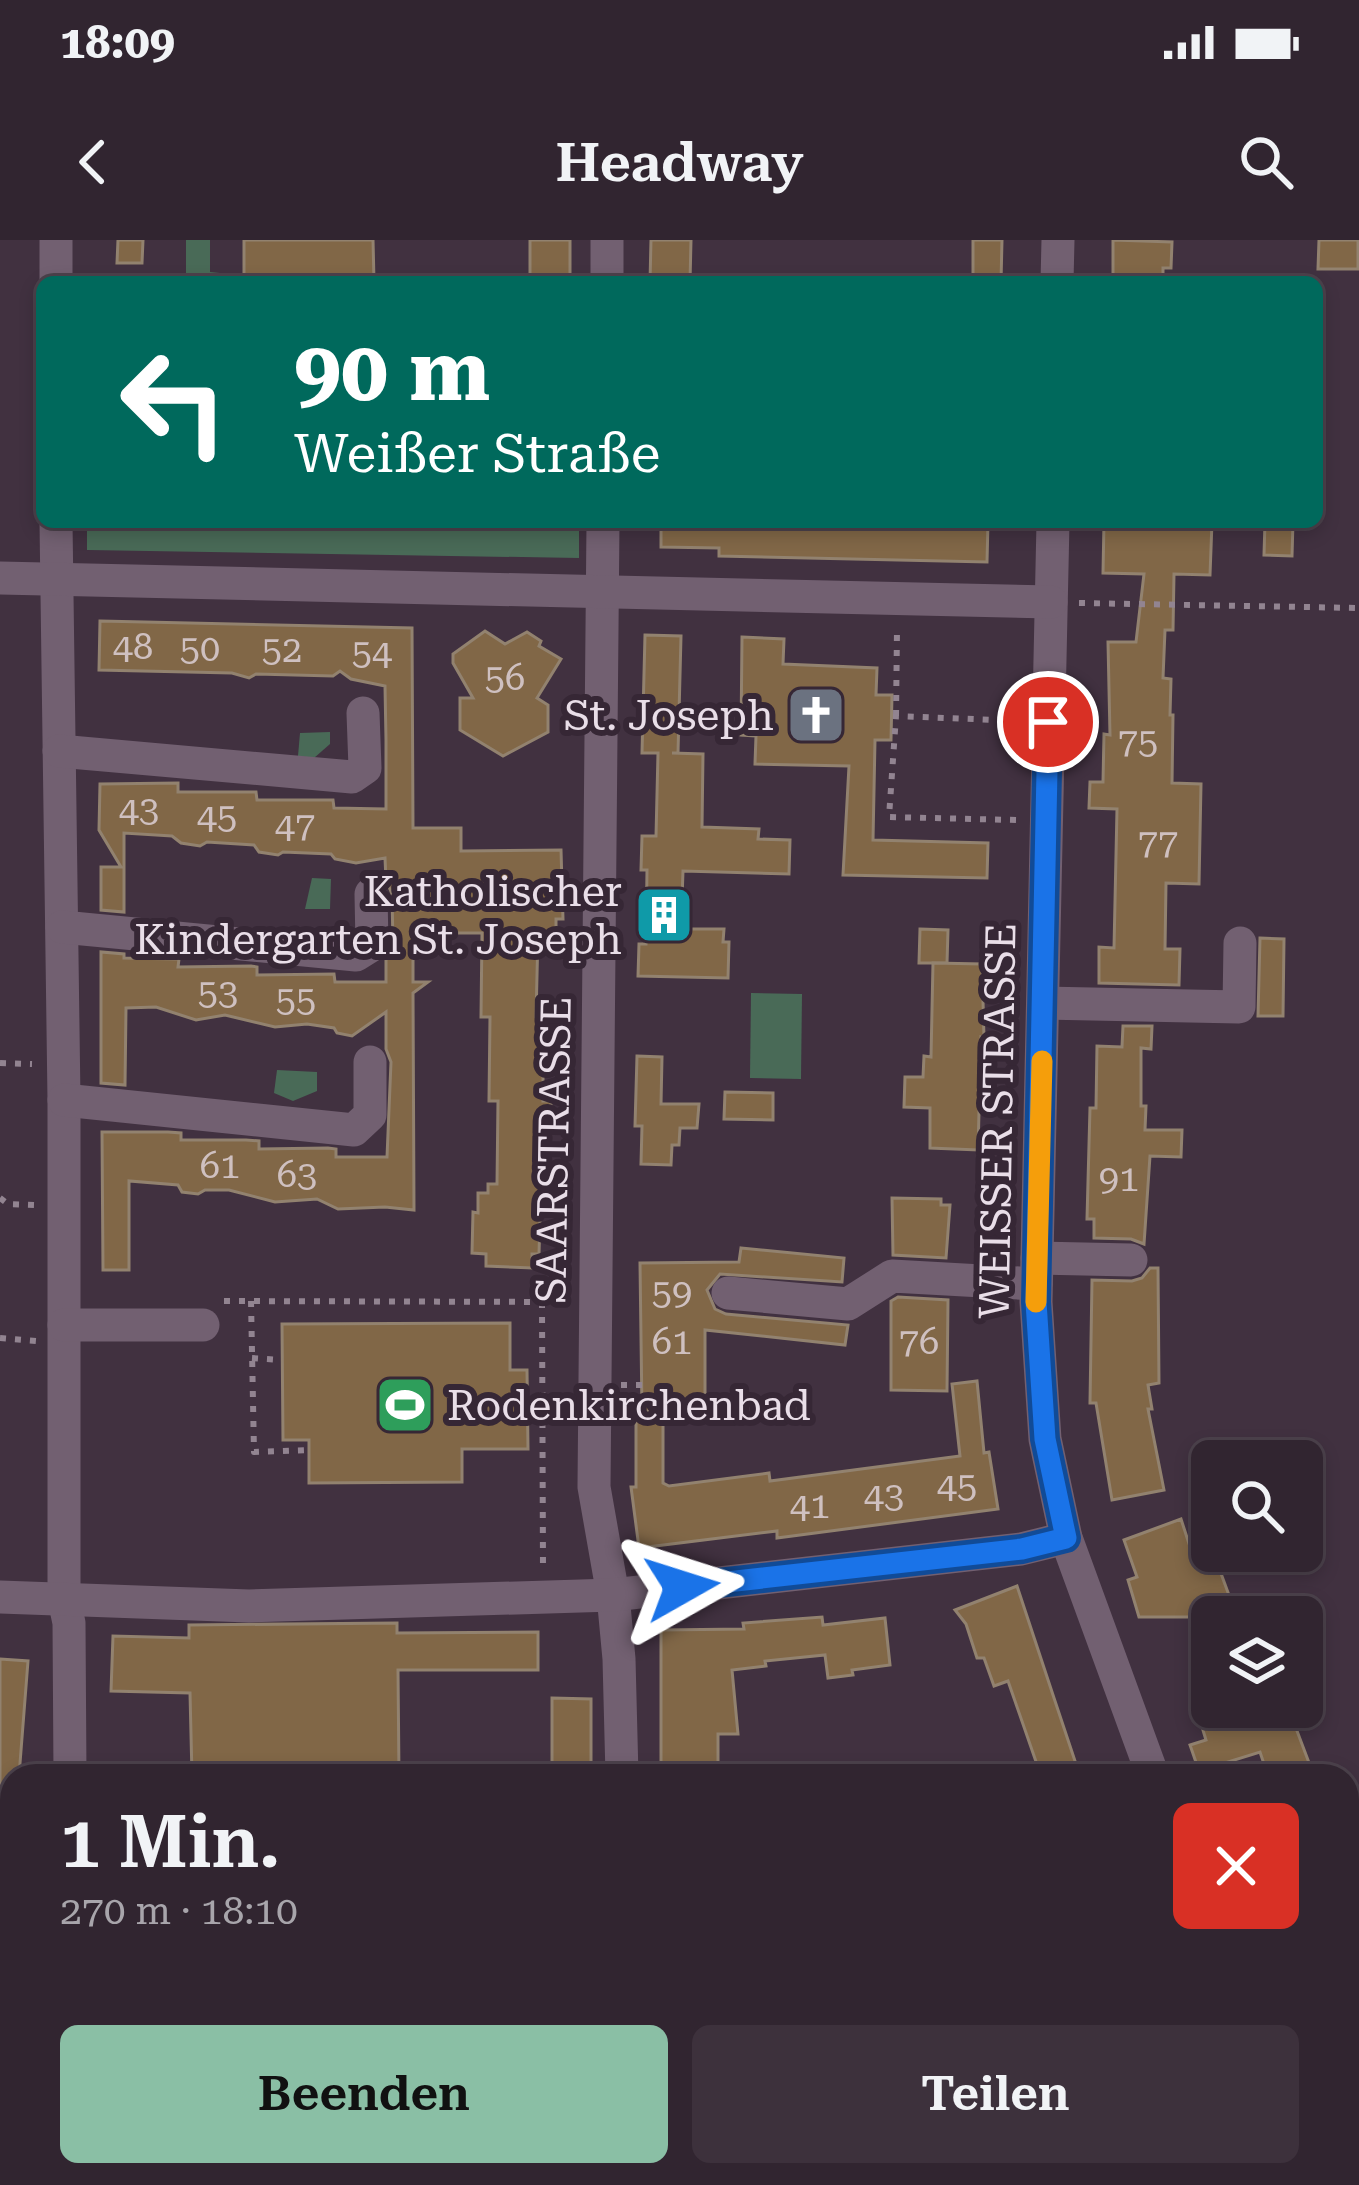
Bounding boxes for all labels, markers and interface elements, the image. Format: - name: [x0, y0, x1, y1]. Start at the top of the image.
- text: 18:09: [60, 16, 175, 69]
- icon: back: [60, 129, 126, 195]
- icon: search: [1233, 129, 1299, 195]
- text: Headway: [555, 131, 804, 194]
- text: 90 m: [294, 322, 490, 420]
- icon: left: [96, 324, 252, 480]
- text: Weißer Straße: [294, 422, 660, 485]
- house number: 48: [113, 626, 153, 668]
- house number: 50: [180, 628, 220, 670]
- house number: 52: [262, 629, 302, 671]
- house number: 54: [352, 632, 392, 674]
- house number: 56: [485, 657, 525, 699]
- pin: [997, 671, 1099, 773]
- church icon: St. Joseph: [785, 684, 847, 746]
- icon: arrive: [1015, 689, 1081, 755]
- place label: St. Joseph: [564, 691, 774, 740]
- house number: 75: [1118, 721, 1158, 763]
- house number: 43: [119, 789, 159, 831]
- house number: 45: [197, 796, 237, 838]
- house number: 47: [275, 805, 315, 847]
- house number: 77: [1138, 822, 1178, 864]
- place label: Katholischer Kindergarten St. Joseph: [134, 867, 622, 964]
- building icon: Katholischer Kindergarten St. Joseph: [633, 884, 695, 946]
- street label: WEISSER STRASSE: [970, 923, 1025, 1319]
- house number: 53: [198, 972, 238, 1014]
- house number: 55: [276, 979, 316, 1021]
- street label: SAARSTRASSE: [526, 996, 581, 1304]
- house number: 61: [200, 1145, 240, 1187]
- house number: 63: [277, 1154, 317, 1196]
- house number: 91: [1099, 1158, 1139, 1200]
- house number: 59: [652, 1272, 692, 1314]
- house number: 61: [652, 1321, 692, 1363]
- house number: 76: [899, 1321, 939, 1363]
- sports icon: Rodenkirchenbad: [374, 1374, 436, 1436]
- place label: Rodenkirchenbad: [447, 1381, 811, 1430]
- map controls: [1191, 1440, 1323, 1728]
- button: search: [1191, 1440, 1323, 1572]
- house number: 45: [937, 1465, 977, 1507]
- house number: 43: [864, 1475, 904, 1517]
- house number: 41: [790, 1485, 830, 1527]
- position arrow: [619, 1524, 745, 1650]
- button: layers: [1191, 1596, 1323, 1728]
- text: 1 Min.: [60, 1800, 280, 1885]
- button: close: [1173, 1803, 1299, 1929]
- text: 270 m · 18:10: [60, 1888, 298, 1934]
- button: Beenden: [60, 2025, 668, 2163]
- button: Teilen: [692, 2025, 1299, 2163]

